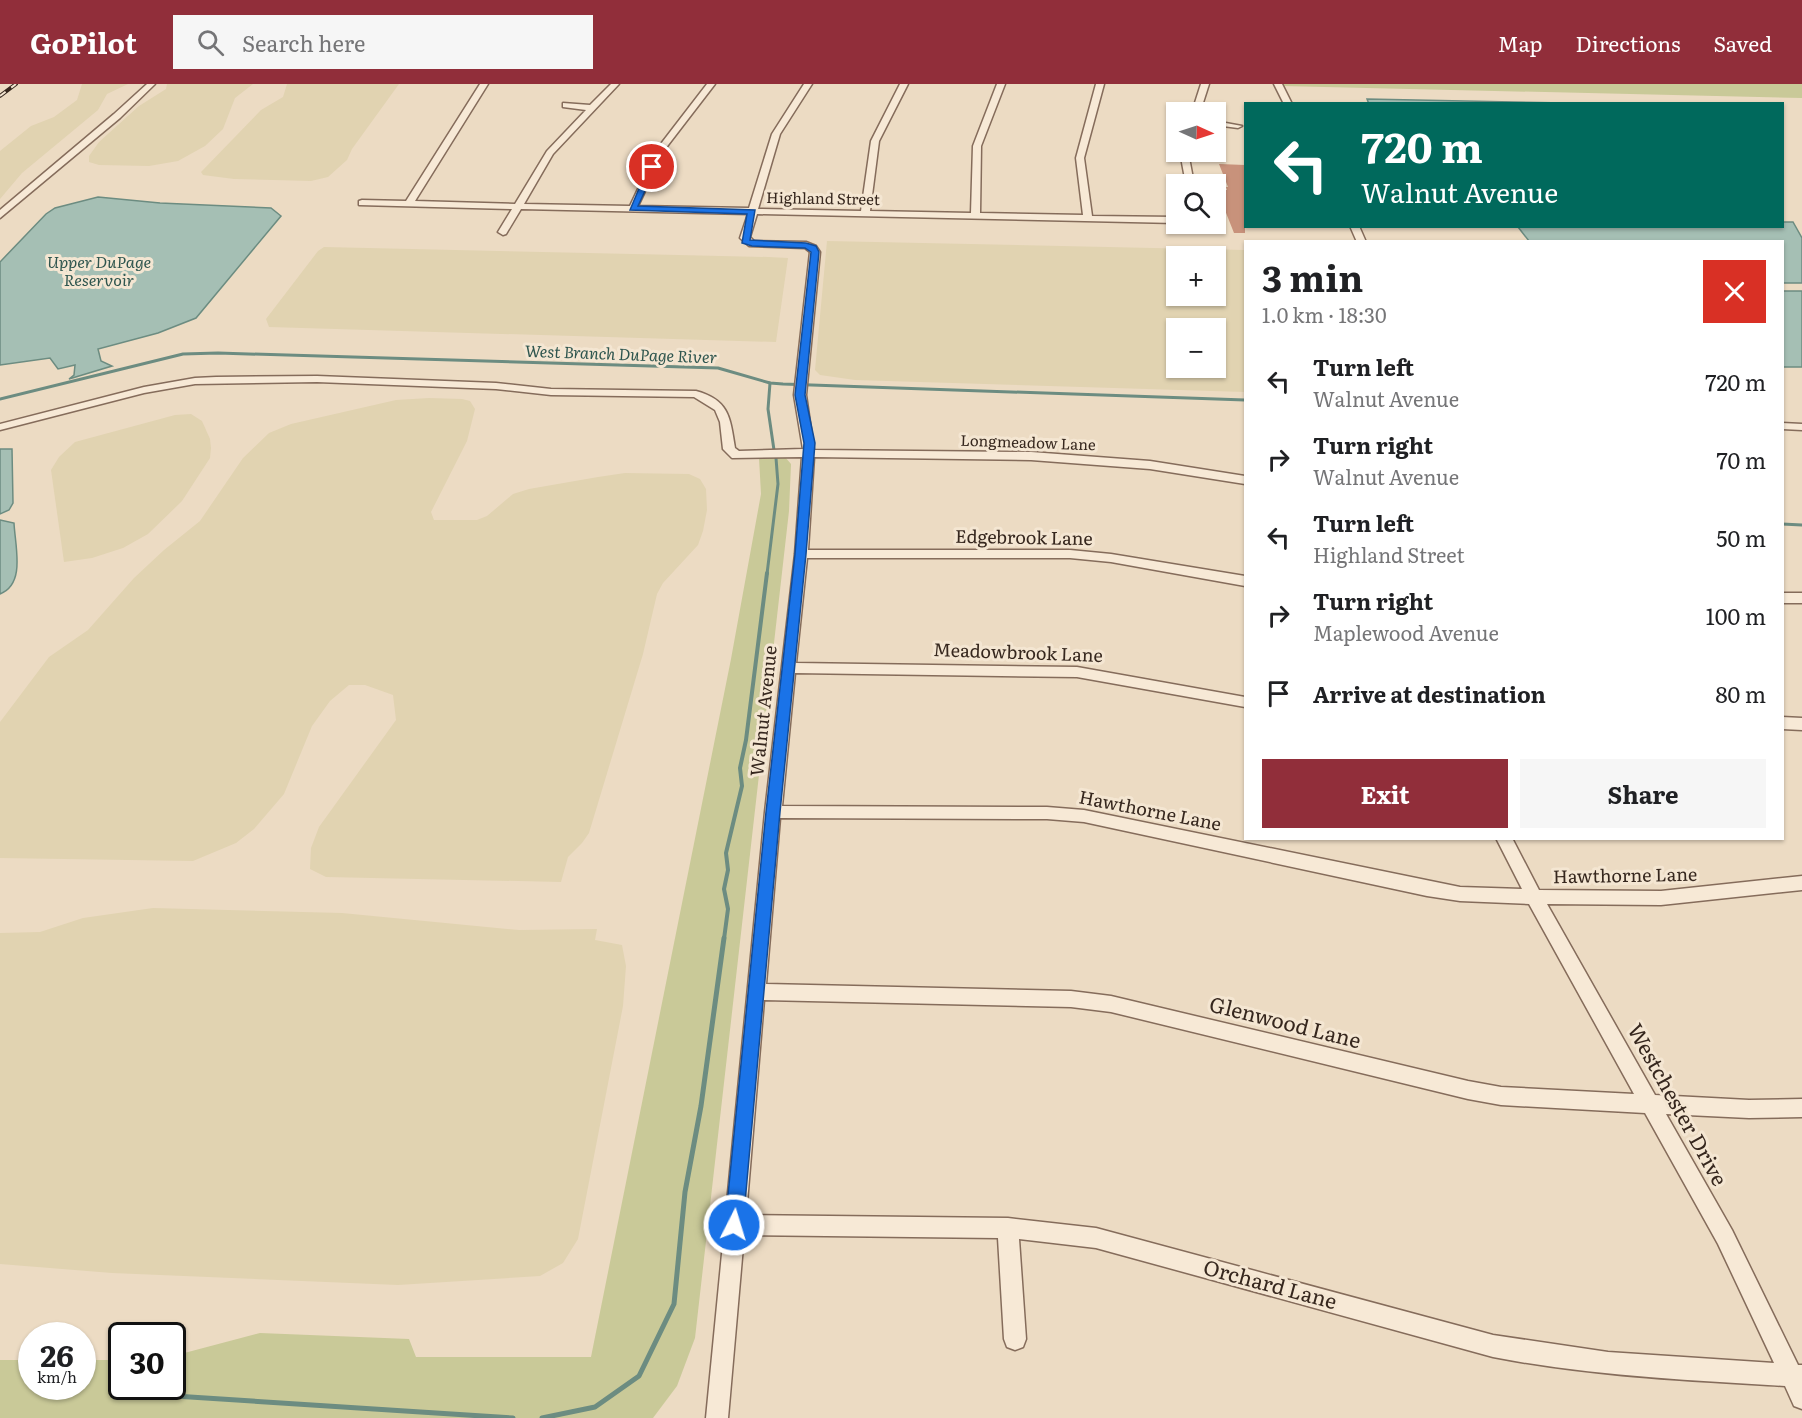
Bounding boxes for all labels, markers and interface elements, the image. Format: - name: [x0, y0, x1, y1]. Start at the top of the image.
- search box: [173, 15, 593, 69]
- text: GoPilot: [30, 21, 137, 63]
- icon: search: [194, 26, 227, 59]
- text: Search here: [242, 26, 365, 59]
- text: Map: [1498, 27, 1543, 58]
- text: Directions: [1576, 27, 1681, 58]
- text: Saved: [1714, 27, 1772, 58]
- north arrow: [1166, 102, 1226, 162]
- map controls: [1166, 102, 1226, 378]
- text: 720 m: [1361, 114, 1483, 176]
- icon: left: [1262, 126, 1340, 204]
- pin: [626, 141, 677, 192]
- icon: arrive: [635, 150, 668, 183]
- text: Walnut Avenue: [1361, 171, 1558, 211]
- button: search: [1166, 174, 1226, 234]
- street label: Highland Street: [766, 185, 880, 210]
- button: +: [1166, 246, 1226, 306]
- water label: Upper DuPage Reservoir: [47, 249, 151, 291]
- text: 3 min: [1262, 250, 1363, 303]
- button: close: [1703, 260, 1766, 323]
- text: 1.0 km · 18:30: [1262, 299, 1387, 329]
- button: −: [1166, 318, 1226, 378]
- water label: West Branch DuPage River: [525, 338, 718, 368]
- text: Turn left: [1313, 350, 1414, 383]
- icon: left: [1262, 365, 1295, 398]
- text: 720 m: [1705, 365, 1766, 398]
- text: Walnut Avenue: [1313, 383, 1459, 413]
- street label: Longmeadow Lane: [960, 428, 1096, 455]
- text: Turn right: [1313, 428, 1433, 461]
- icon: right: [1262, 443, 1295, 476]
- text: 70 m: [1716, 443, 1766, 476]
- text: Walnut Avenue: [1313, 461, 1459, 491]
- text: Turn left: [1313, 506, 1414, 539]
- icon: left: [1262, 521, 1295, 554]
- text: 50 m: [1716, 521, 1766, 554]
- street label: Edgebrook Lane: [955, 522, 1093, 551]
- text: Highland Street: [1313, 539, 1465, 569]
- text: Turn right: [1313, 584, 1433, 617]
- icon: right: [1262, 599, 1295, 632]
- text: 100 m: [1706, 599, 1766, 632]
- text: Maplewood Avenue: [1313, 617, 1499, 647]
- street label: Meadowbrook Lane: [933, 635, 1103, 668]
- street label: Walnut Avenue: [742, 644, 783, 778]
- icon: arrive: [1262, 677, 1295, 710]
- text: Arrive at destination: [1313, 677, 1546, 710]
- text: 80 m: [1715, 677, 1766, 710]
- button: Exit: [1262, 759, 1508, 828]
- button: Share: [1520, 759, 1766, 828]
- street label: Hawthorne Lane: [1077, 782, 1224, 837]
- street label: Hawthorne Lane: [1553, 860, 1697, 889]
- street label: Glenwood Lane: [1207, 987, 1365, 1054]
- street label: Westchester Drive: [1622, 1017, 1737, 1191]
- position arrow: [702, 1193, 766, 1257]
- street label: Orchard Lane: [1200, 1250, 1341, 1315]
- speed limit sign: 30: [108, 1322, 186, 1400]
- text: 26: [40, 1332, 74, 1376]
- text: km/h: [37, 1365, 77, 1388]

